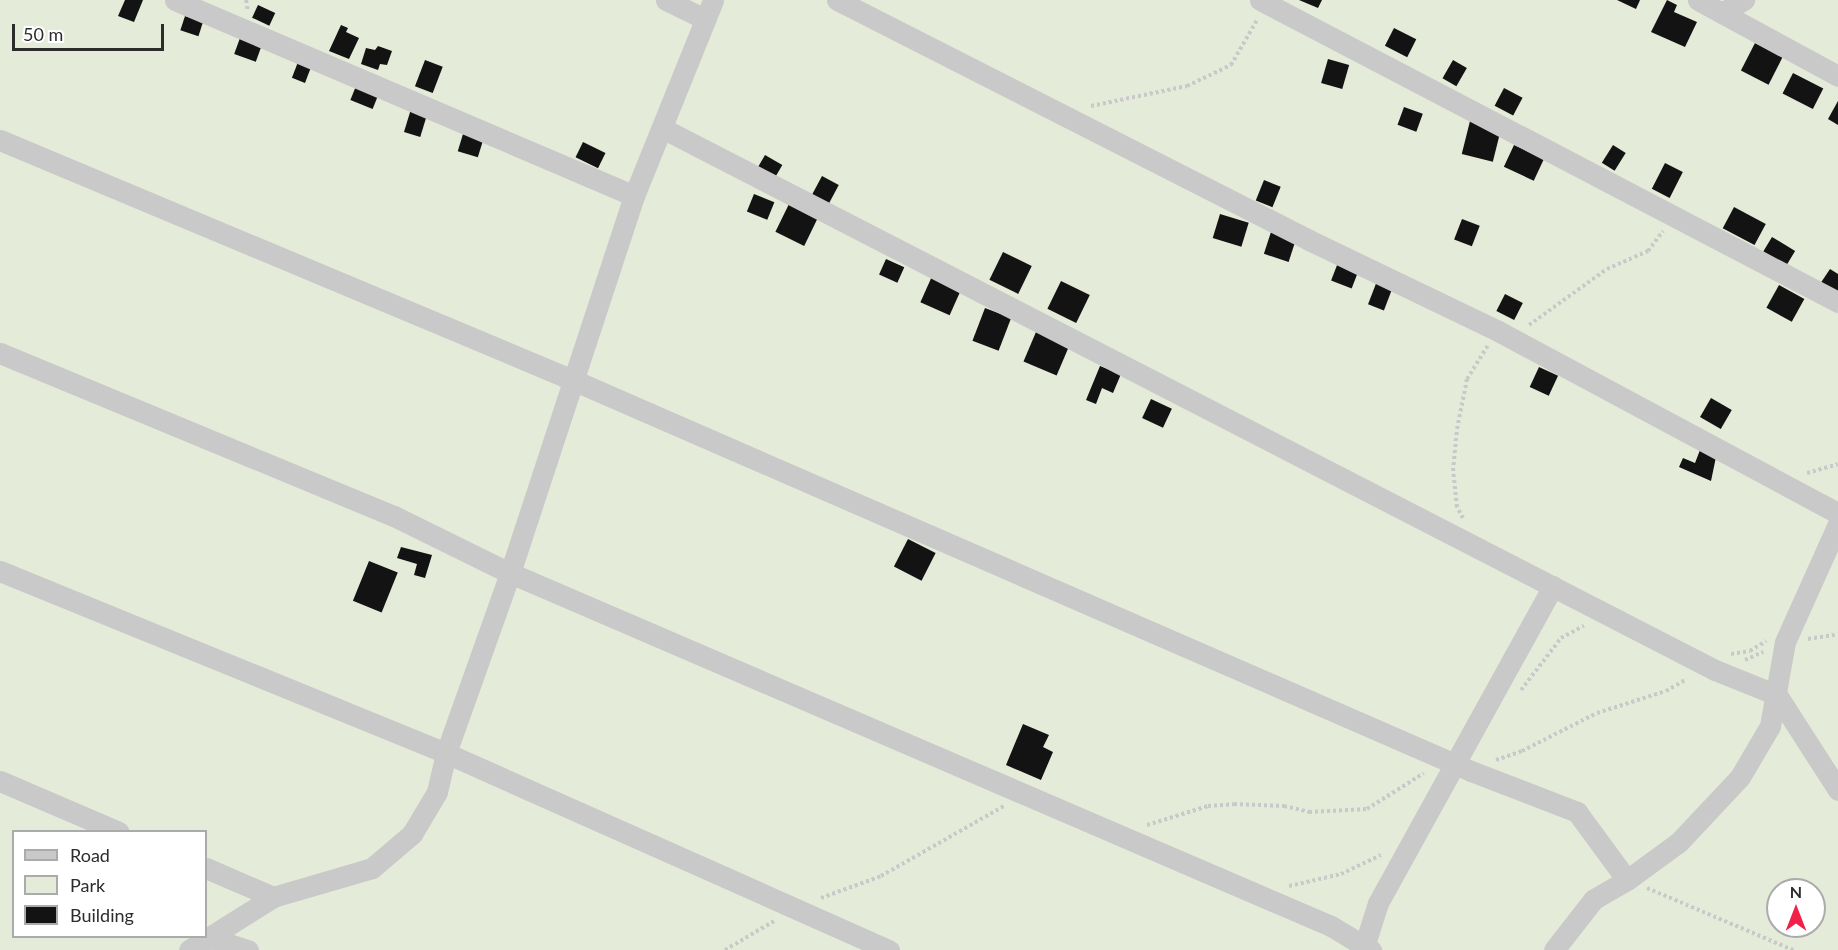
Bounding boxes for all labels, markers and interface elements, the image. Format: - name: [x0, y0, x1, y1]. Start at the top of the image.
- scale bar: [15, 12, 166, 50]
- text: 50 m: [23, 23, 63, 45]
- legend: [12, 830, 207, 938]
- text: Road: [70, 844, 110, 866]
- text: Park: [70, 874, 105, 896]
- north arrow: [1766, 878, 1826, 938]
- text: N: [1790, 882, 1802, 901]
- text: Building: [70, 904, 134, 926]

